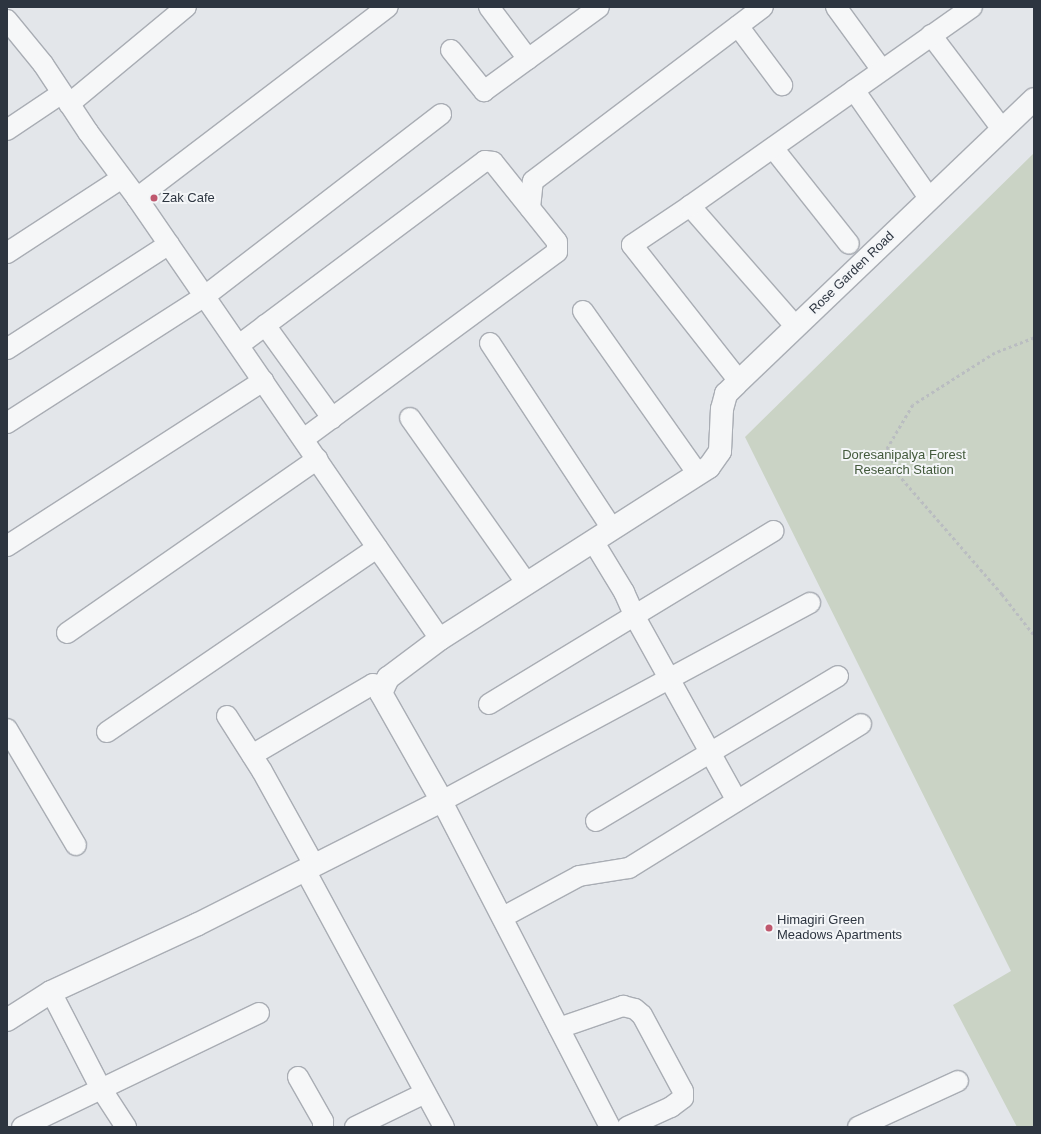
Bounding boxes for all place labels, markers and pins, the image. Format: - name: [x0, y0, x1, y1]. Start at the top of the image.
- place label: Zak Cafe: [162, 190, 215, 206]
- marker: Zak Cafe: [149, 193, 159, 203]
- place label: Himagiri Green Meadows Apartments: [777, 913, 903, 944]
- marker: Himagiri Green Meadows Apartments: [764, 923, 774, 933]

